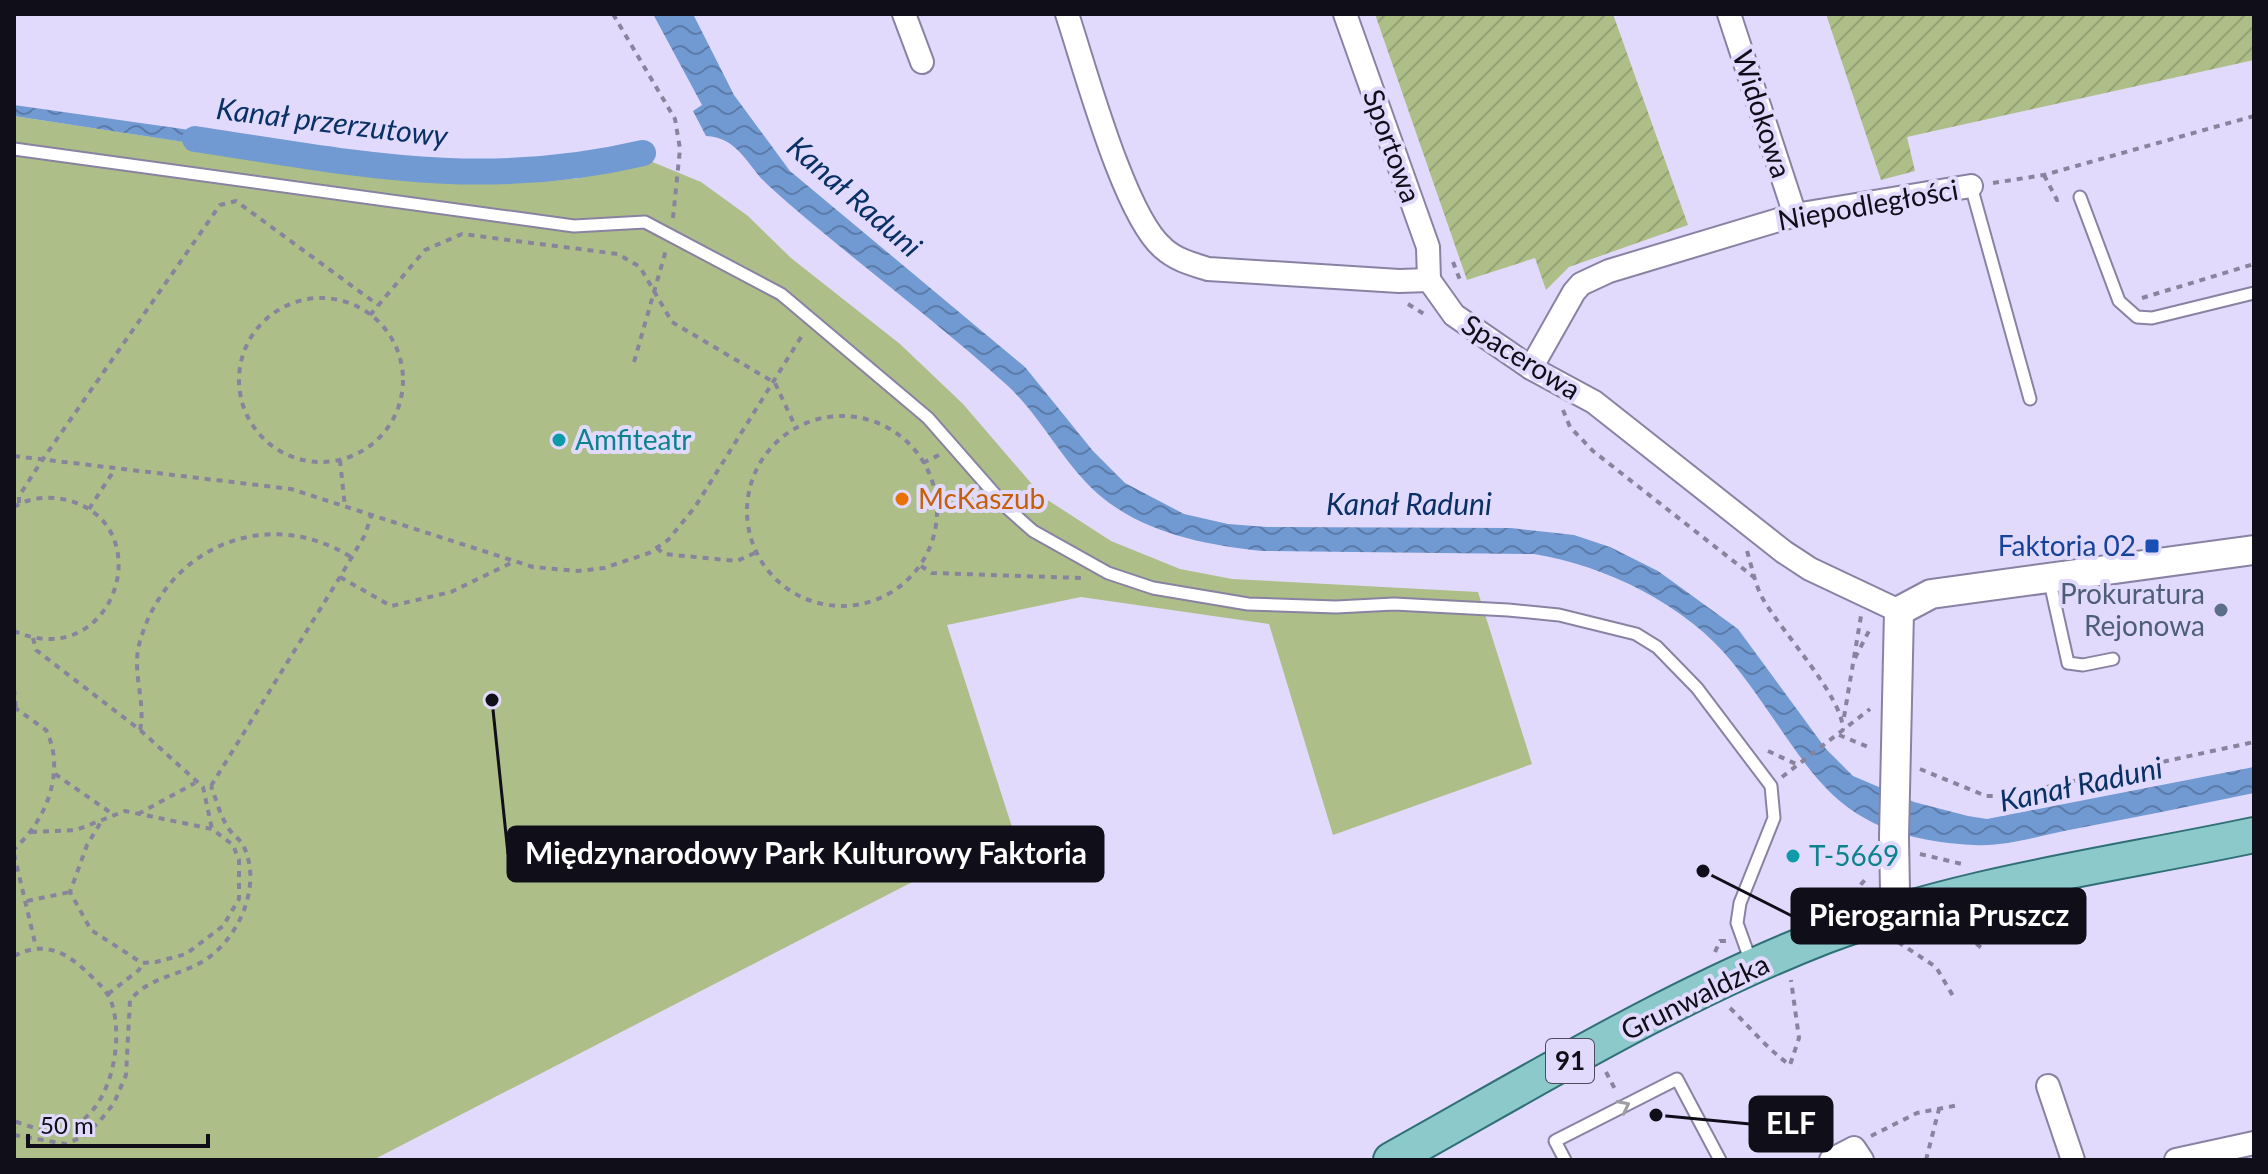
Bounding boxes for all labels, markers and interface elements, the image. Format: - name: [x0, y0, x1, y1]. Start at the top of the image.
- street label: Widokowa: [1726, 46, 1800, 182]
- street label: Sportowa: [1357, 84, 1429, 207]
- water label: Kanał przerzutowy: [215, 89, 451, 153]
- water label: Kanał Raduni: [781, 128, 930, 264]
- street label: Niepodległości: [1775, 171, 1961, 237]
- street label: Spacerowa: [1456, 306, 1587, 406]
- place label: Amfiteatr: [575, 422, 691, 456]
- marker: Amfiteatr: [550, 431, 568, 449]
- place label: McKaszub: [918, 481, 1045, 515]
- water label: Kanał Raduni: [1326, 485, 1492, 521]
- marker: McKaszub: [893, 490, 911, 508]
- place label: Faktoria 02: [1998, 528, 2136, 562]
- marker: Faktoria 02: [2143, 537, 2161, 555]
- place label: Prokuratura Rejonowa: [2060, 576, 2205, 642]
- marker: Prokuratura Rejonowa: [2212, 601, 2230, 619]
- water label: Kanał Raduni: [1996, 748, 2166, 818]
- callout: Międzynarodowy Park Kulturowy Faktoria: [508, 827, 1103, 881]
- text: Międzynarodowy Park Kulturowy Faktoria: [525, 834, 1087, 870]
- place label: T-5669: [1809, 838, 1899, 872]
- marker: T-5669: [1784, 847, 1802, 865]
- callout: Pierogarnia Pruszcz: [1792, 889, 2085, 943]
- text: Pierogarnia Pruszcz: [1809, 896, 2069, 932]
- street label: Grunwaldzka: [1615, 946, 1774, 1047]
- road number: 91: [1546, 1039, 1594, 1083]
- callout: ELF: [1750, 1097, 1832, 1151]
- scale bar: [28, 1098, 208, 1148]
- one-way arrow: [1616, 1100, 1631, 1115]
- text: ELF: [1766, 1104, 1816, 1140]
- text: 50 m: [40, 1110, 94, 1139]

